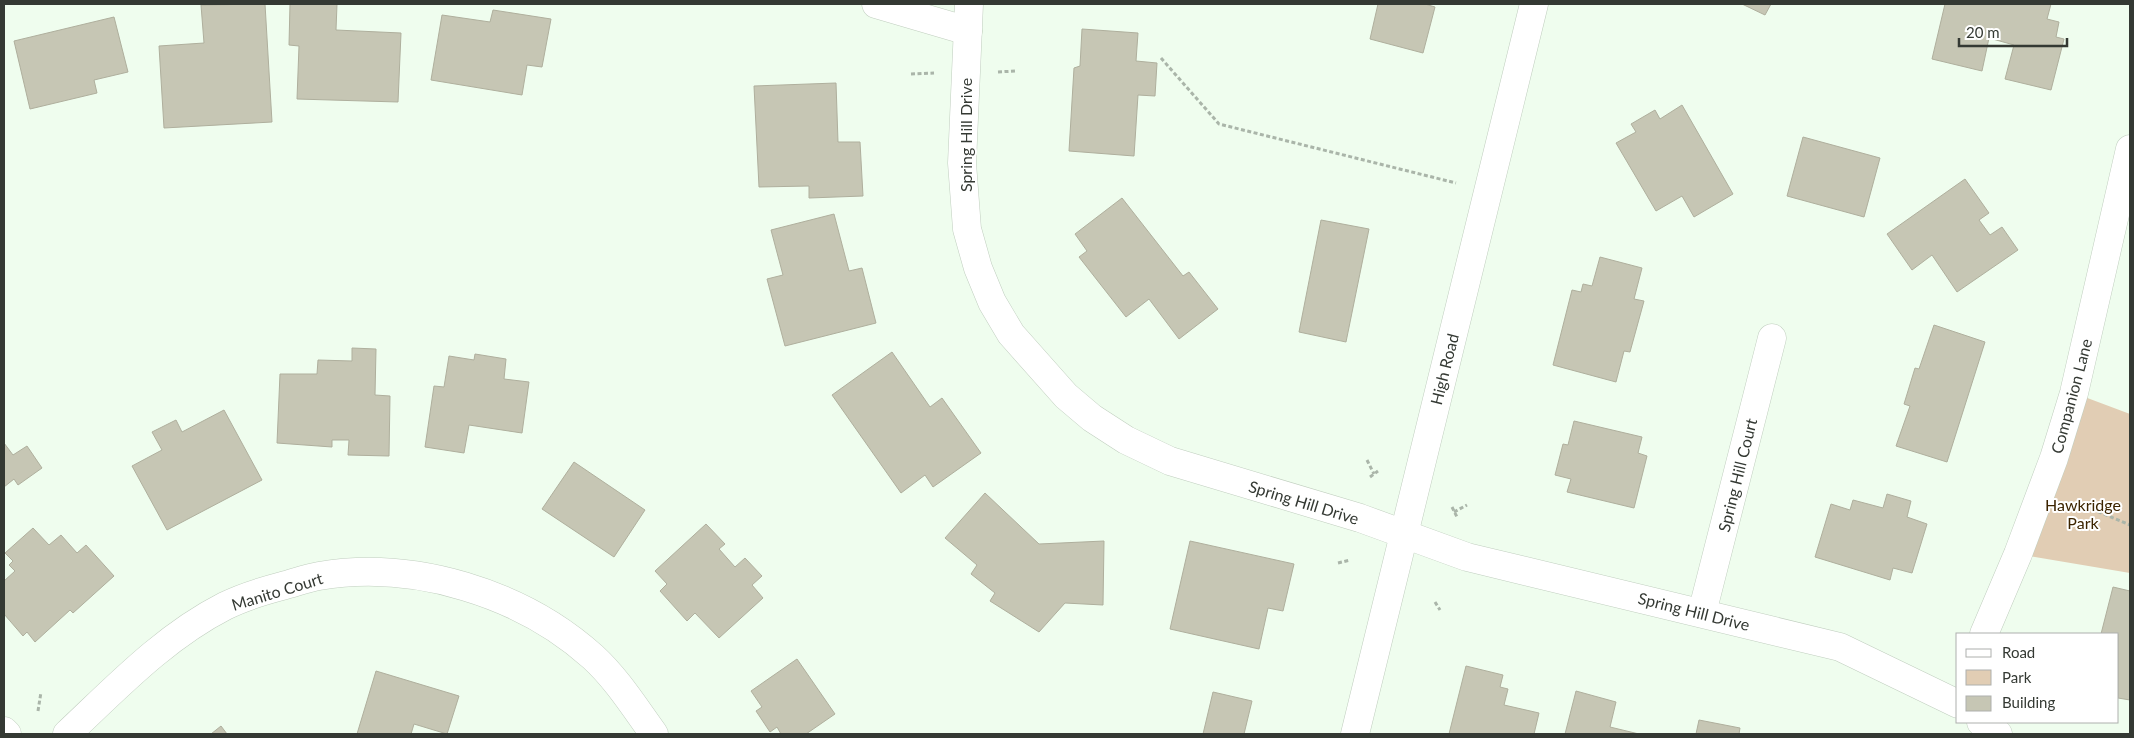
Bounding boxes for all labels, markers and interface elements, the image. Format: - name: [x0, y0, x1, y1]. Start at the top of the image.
- scale bar: [1959, 15, 2066, 47]
- text: 20 m: [1966, 23, 2000, 41]
- street label: Spring Hill Drive: [956, 78, 975, 192]
- street label: High Road: [1426, 331, 1462, 407]
- street label: Companion Lane: [2047, 337, 2095, 455]
- street label: Spring Hill Court: [1714, 416, 1760, 534]
- street label: Spring Hill Drive: [1247, 476, 1361, 528]
- park label: Hawkridge Park: [2045, 495, 2121, 532]
- street label: Manito Court: [229, 568, 325, 614]
- street label: Spring Hill Drive: [1636, 588, 1752, 634]
- legend: [1956, 633, 2119, 723]
- text: Road: [2002, 643, 2035, 661]
- text: Park: [2002, 668, 2032, 686]
- text: Building: [2002, 693, 2055, 711]

